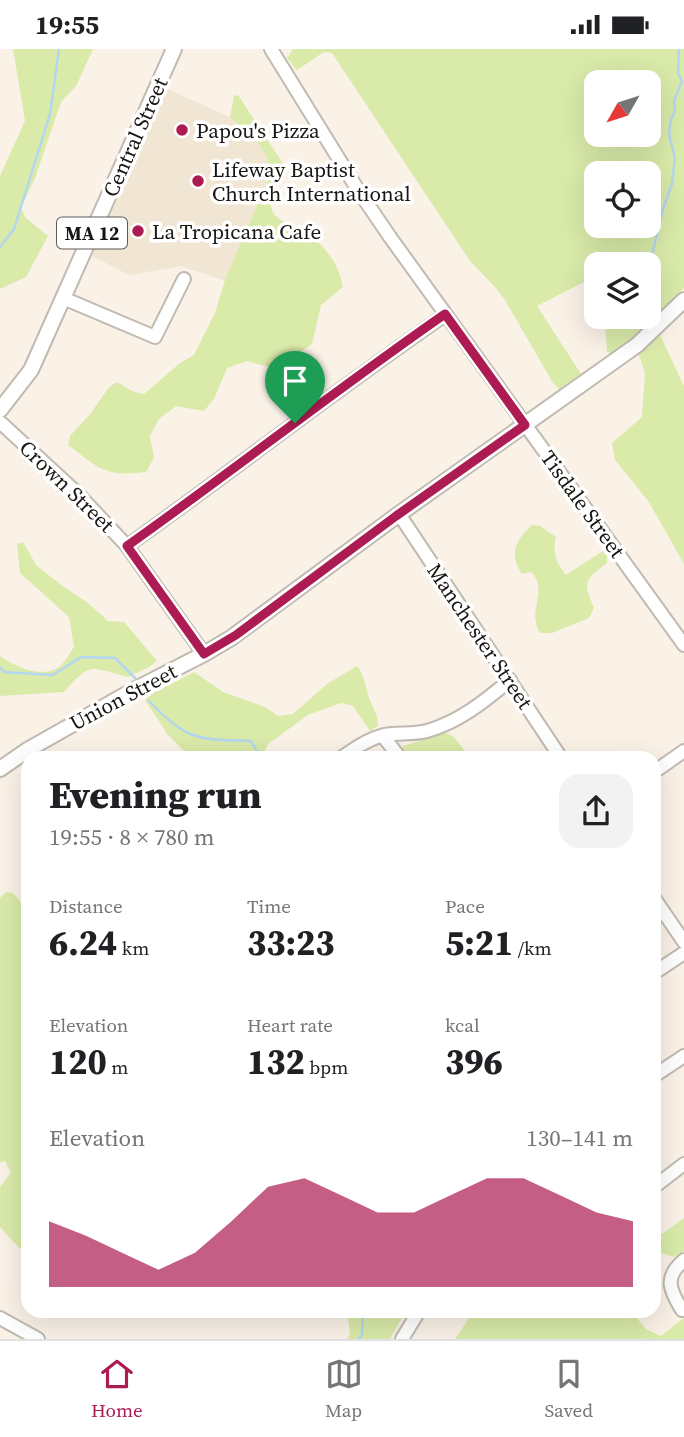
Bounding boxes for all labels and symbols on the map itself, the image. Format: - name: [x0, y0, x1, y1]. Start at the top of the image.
- north arrow: [584, 70, 662, 147]
- street label: Central Street: [96, 72, 174, 201]
- place label: Papou's Pizza: [196, 116, 320, 145]
- marker: Papou's Pizza: [174, 122, 190, 138]
- place label: Lifeway Baptist Church International: [212, 155, 411, 208]
- marker: Lifeway Baptist Church International: [190, 173, 206, 189]
- road number: MA 12: [57, 217, 127, 249]
- place label: La Tropicana Cafe: [152, 217, 321, 246]
- marker: La Tropicana Cafe: [130, 223, 146, 239]
- pin: [265, 351, 325, 423]
- street label: Crown Street: [13, 433, 121, 539]
- street label: Tisdale Street: [534, 444, 632, 564]
- street label: Manchester Street: [420, 557, 540, 715]
- street label: Union Street: [65, 657, 182, 737]

